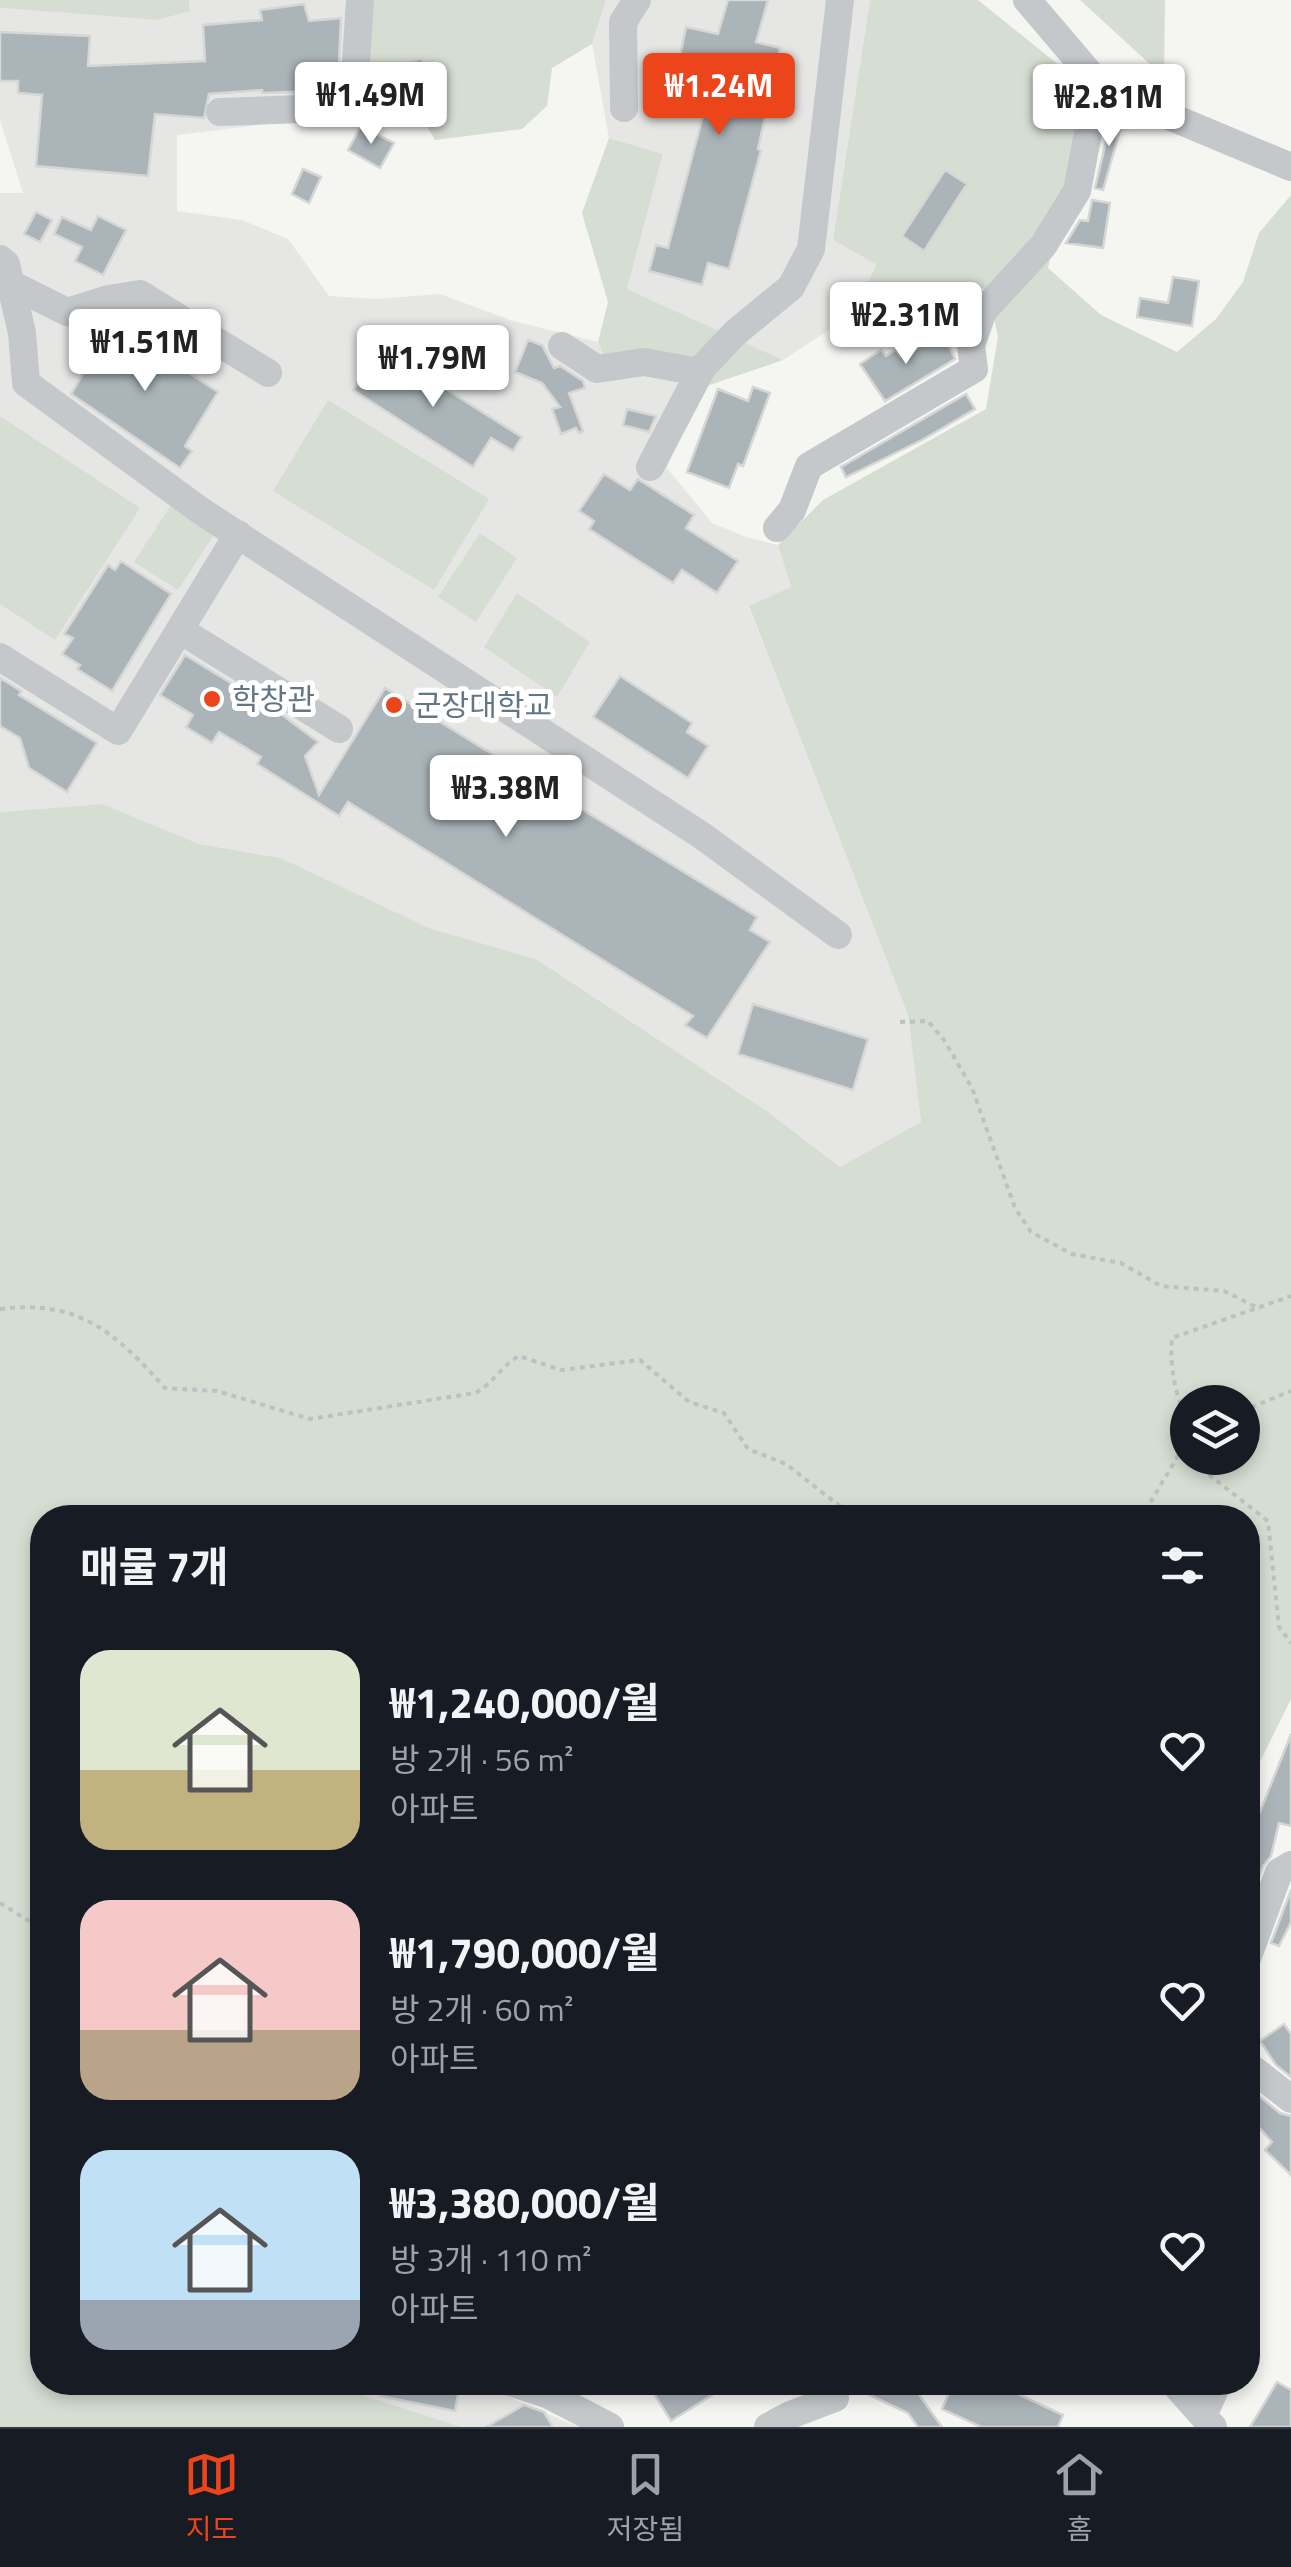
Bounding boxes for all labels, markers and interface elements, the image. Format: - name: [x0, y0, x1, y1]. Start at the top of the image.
- pin: ₩1.24M: [638, 53, 800, 138]
- text: ₩1.24M: [665, 61, 773, 109]
- pin: ₩1.49M: [290, 62, 452, 147]
- pin: ₩2.81M: [1028, 64, 1190, 149]
- text: ₩1.49M: [317, 70, 425, 118]
- text: ₩2.81M: [1055, 72, 1163, 120]
- pin: ₩2.31M: [825, 282, 987, 367]
- text: ₩2.31M: [852, 290, 960, 338]
- pin: ₩1.51M: [64, 309, 226, 394]
- text: ₩1.51M: [91, 317, 199, 365]
- pin: ₩1.79M: [352, 325, 514, 410]
- text: ₩1.79M: [379, 333, 487, 381]
- place label: 학창관: [232, 676, 315, 722]
- place label: 군장대학교: [414, 682, 552, 728]
- marker: 학창관: [201, 688, 223, 710]
- marker: 군장대학교: [383, 694, 405, 716]
- pin: ₩3.38M: [425, 755, 587, 840]
- text: ₩3.38M: [452, 763, 560, 811]
- map controls: [1170, 1385, 1260, 1475]
- button: layers: [1170, 1385, 1260, 1475]
- text: 매물 7개: [80, 1534, 229, 1598]
- icon: filters: [1155, 1538, 1210, 1593]
- text: ₩1,240,000/월: [390, 1670, 660, 1734]
- icon: home: [160, 1690, 280, 1810]
- icon: heart: [1155, 1723, 1210, 1778]
- text: 방 2개 · 56 m²: [390, 1735, 573, 1783]
- text: 아파트: [390, 1784, 478, 1832]
- text: ₩1,790,000/월: [390, 1920, 660, 1984]
- icon: home: [160, 1940, 280, 2060]
- icon: heart: [1155, 1973, 1210, 2028]
- text: 방 2개 · 60 m²: [390, 1985, 573, 2033]
- text: 아파트: [390, 2034, 478, 2082]
- text: ₩3,380,000/월: [390, 2170, 660, 2234]
- icon: home: [160, 2190, 280, 2310]
- icon: heart: [1155, 2223, 1210, 2278]
- text: 방 3개 · 110 m²: [390, 2235, 591, 2283]
- text: 아파트: [390, 2284, 478, 2332]
- tab: 지도: [184, 2447, 239, 2550]
- tab: 저장됨: [607, 2447, 684, 2550]
- tab: 홈: [1052, 2447, 1107, 2550]

